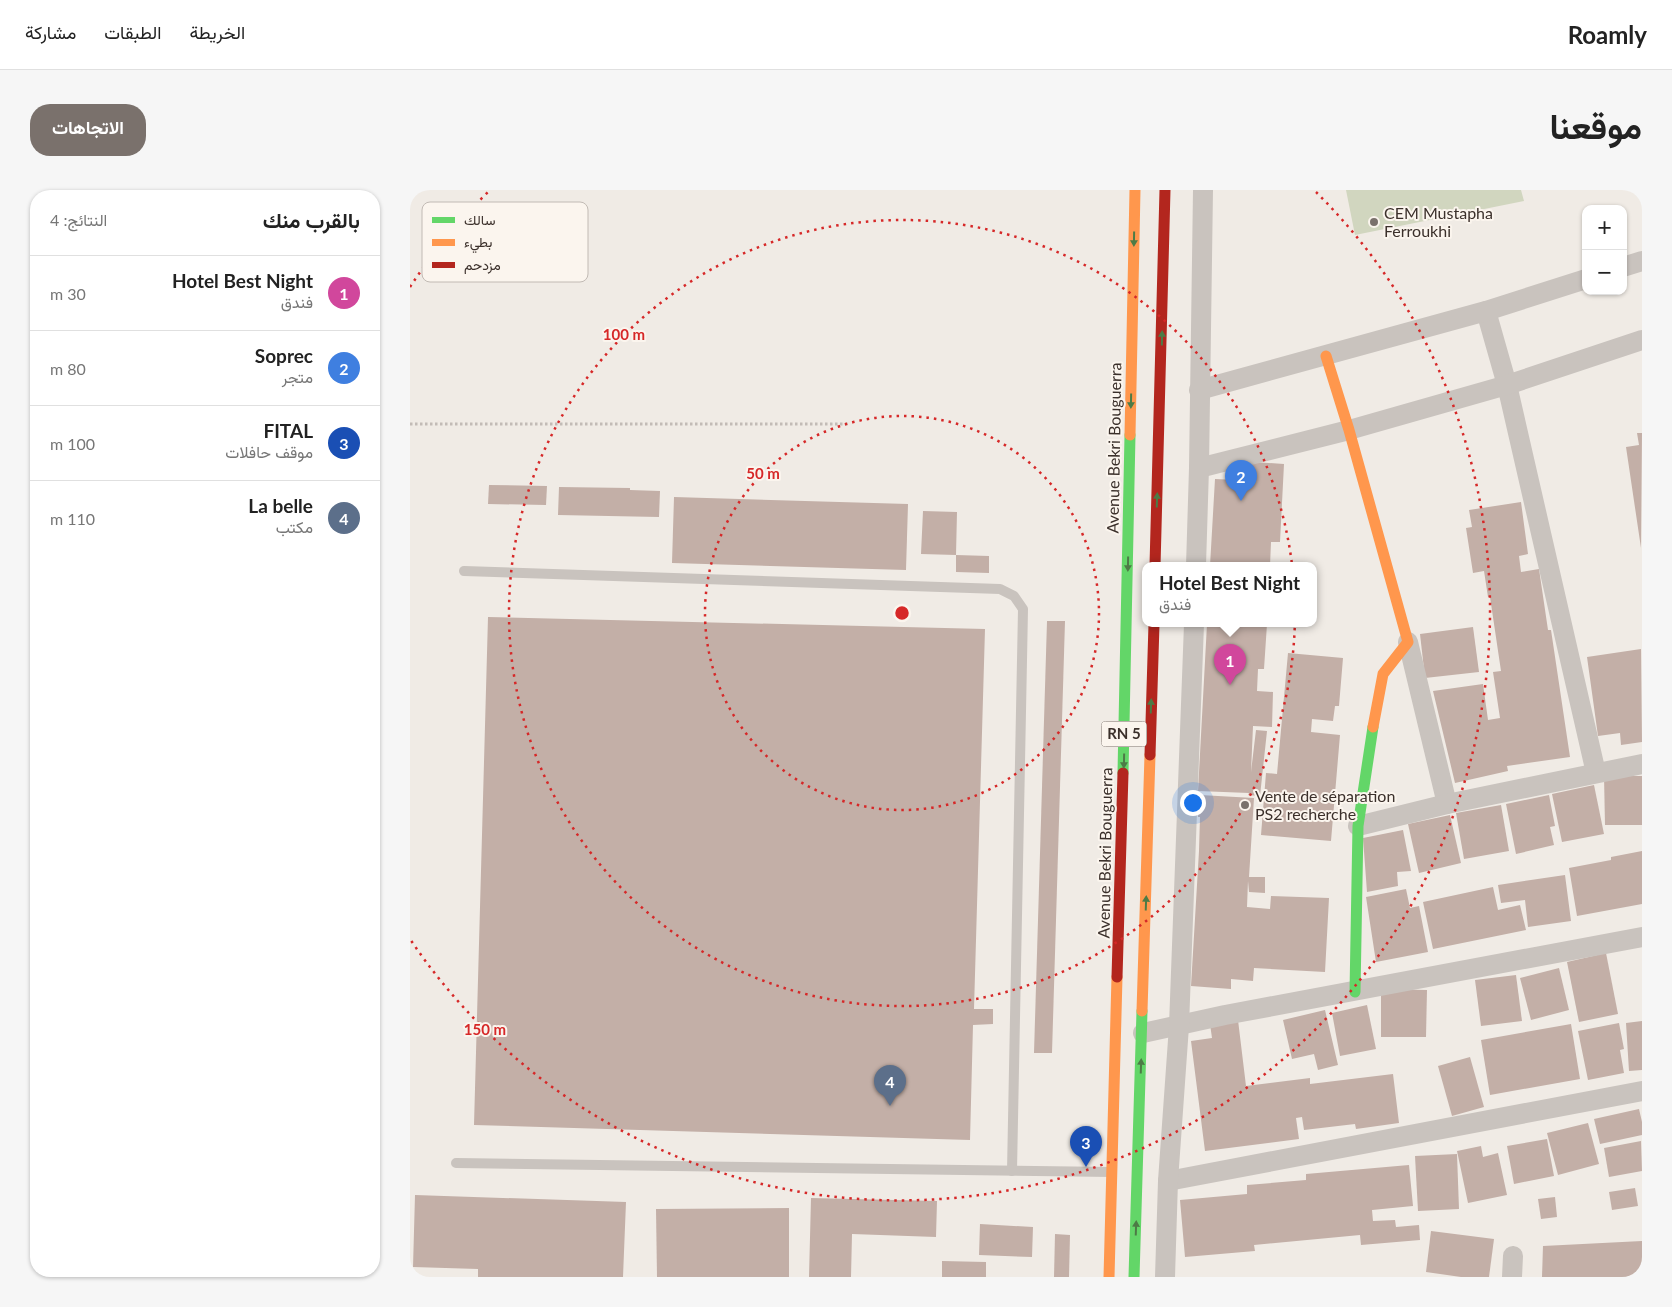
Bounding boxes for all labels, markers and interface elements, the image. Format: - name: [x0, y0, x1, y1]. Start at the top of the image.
- text: Roamly: [1568, 20, 1647, 49]
- text: مشاركة: [25, 21, 76, 43]
- text: الطبقات: [104, 21, 161, 43]
- text: الخريطة: [189, 21, 245, 43]
- button: الاتجاهات: [30, 104, 146, 156]
- text: موقعنا: [1549, 104, 1642, 146]
- legend: [422, 202, 588, 282]
- place label: CEM Mustapha Ferroukhi: [1384, 203, 1493, 240]
- map controls: [1582, 205, 1627, 295]
- button: +: [1582, 205, 1627, 250]
- text: بالقرب منك: [263, 207, 360, 232]
- text: النتائج: 4: [50, 210, 107, 229]
- text: سالك: [464, 211, 495, 228]
- marker: CEM Mustapha Ferroukhi: [1368, 216, 1380, 228]
- one-way arrow: [1130, 231, 1138, 247]
- text: بطيء: [464, 233, 492, 254]
- button: −: [1582, 250, 1627, 295]
- text: مزدحم: [464, 256, 501, 274]
- text: Hotel Best Night: [172, 269, 313, 292]
- text: 30 m: [50, 284, 86, 303]
- text: 1: [339, 284, 349, 303]
- text: فندق: [281, 292, 313, 311]
- text: 100 m: [603, 325, 645, 343]
- one-way arrow: [1158, 329, 1166, 345]
- text: Soprec: [255, 344, 313, 367]
- text: 80 m: [50, 359, 86, 378]
- text: 2: [339, 359, 349, 378]
- street label: Avenue Bekri Bouguerra: [1103, 362, 1124, 534]
- text: متجر: [282, 367, 313, 386]
- one-way arrow: [1127, 393, 1135, 409]
- text: FITAL: [263, 419, 313, 442]
- text: 100 m: [50, 434, 95, 453]
- text: 3: [339, 434, 349, 453]
- text: موقف حافلات: [225, 442, 313, 461]
- pin: 2: [1225, 460, 1257, 501]
- text: 50 m: [746, 464, 780, 482]
- one-way arrow: [1153, 492, 1161, 508]
- text: La belle: [248, 494, 313, 517]
- text: 110 m: [50, 509, 95, 528]
- text: 4: [339, 509, 349, 528]
- text: مكتب: [276, 517, 313, 536]
- one-way arrow: [1124, 556, 1132, 572]
- popup: [1142, 562, 1317, 627]
- text: Hotel Best Night: [1159, 571, 1300, 594]
- text: فندق: [1159, 594, 1191, 613]
- centre of rings: [893, 604, 911, 622]
- pin: 1: [1214, 644, 1246, 685]
- one-way arrow: [1148, 698, 1156, 714]
- road number: RN 5: [1102, 722, 1146, 746]
- one-way arrow: [1119, 753, 1127, 769]
- street label: Avenue Bekri Bouguerra: [1094, 767, 1115, 939]
- place label: Vente de séparation PS2 recherche: [1255, 786, 1395, 823]
- your location: [1180, 790, 1206, 816]
- marker: Vente de séparation PS2 recherche: [1239, 799, 1251, 811]
- one-way arrow: [1142, 895, 1150, 911]
- text: 150 m: [464, 1020, 506, 1038]
- one-way arrow: [1138, 1058, 1146, 1074]
- pin: 4: [874, 1065, 906, 1106]
- pin: 3: [1070, 1126, 1102, 1167]
- one-way arrow: [1132, 1220, 1140, 1236]

